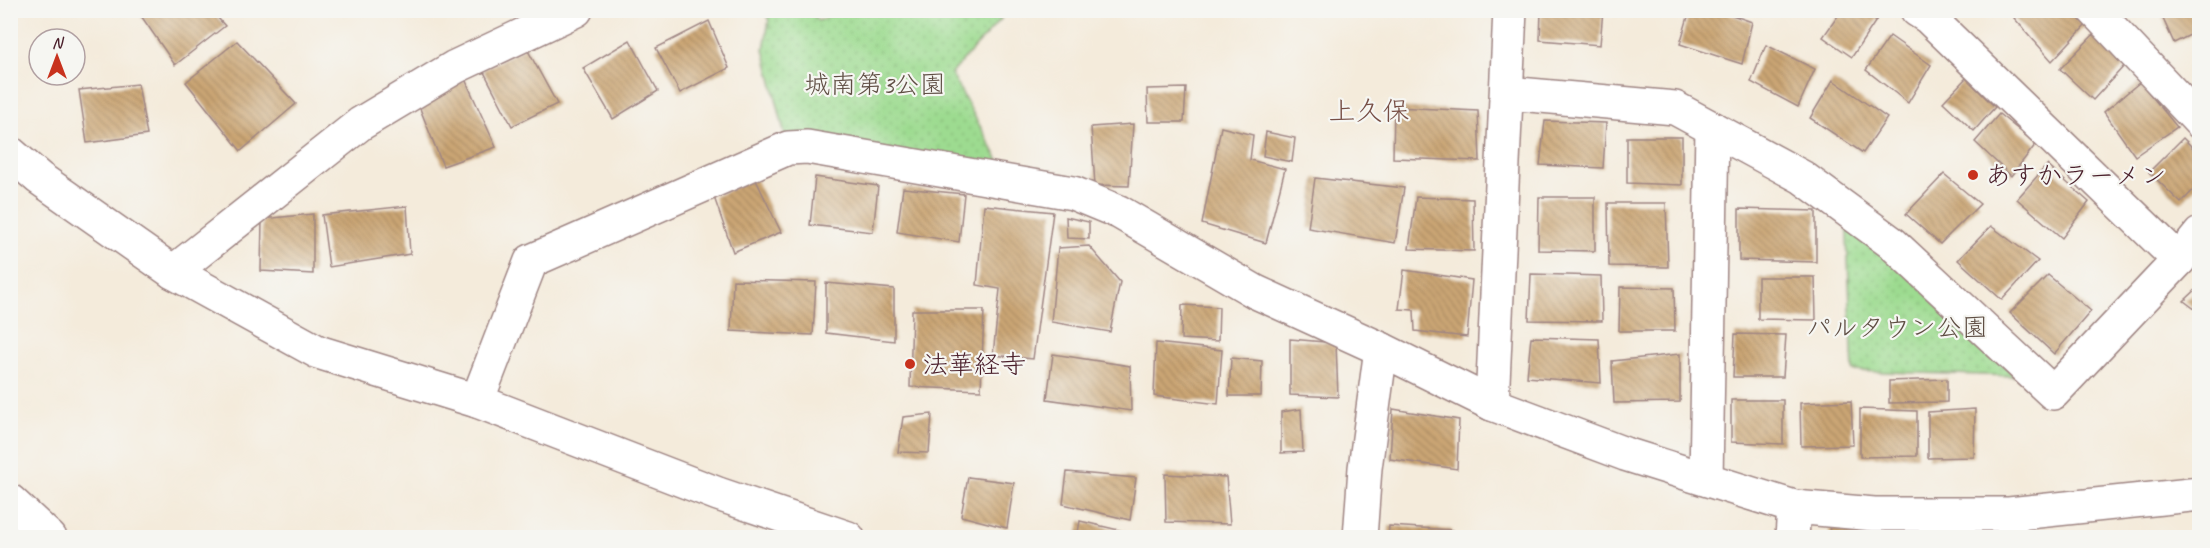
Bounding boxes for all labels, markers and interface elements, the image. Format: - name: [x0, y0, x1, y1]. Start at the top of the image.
- north arrow: [27, 27, 87, 87]
- text: N: [52, 33, 65, 53]
- park label: 城南第3公園: [804, 68, 946, 101]
- district label: 上久保: [1329, 94, 1410, 128]
- place label: あすかラーメン: [1985, 159, 2166, 192]
- marker: あすかラーメン: [1966, 168, 1980, 182]
- park label: パルタウン公園: [1806, 311, 1988, 344]
- place label: 法華経寺: [922, 348, 1026, 381]
- marker: 法華経寺: [903, 357, 917, 371]

